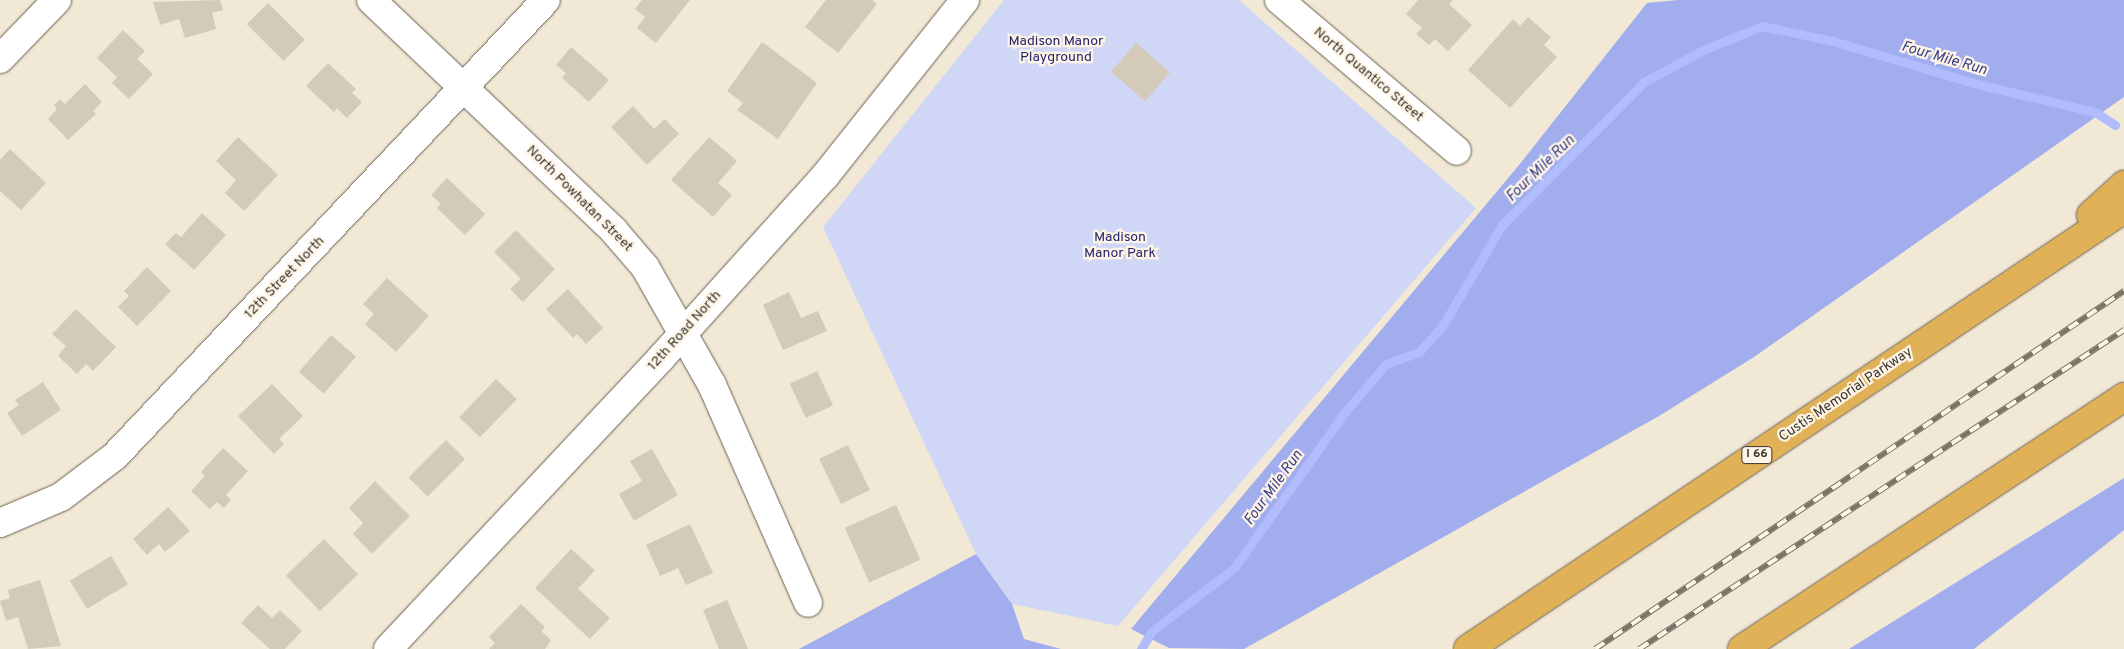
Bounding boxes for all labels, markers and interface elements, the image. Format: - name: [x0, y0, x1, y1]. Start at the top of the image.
- street label: North Quantico Street: [1310, 24, 1426, 126]
- park label: Madison Manor Playground: [1009, 34, 1103, 66]
- water label: Four Mile Run: [1899, 38, 1989, 80]
- water label: Four Mile Run: [1503, 132, 1579, 206]
- street label: North Powhatan Street: [522, 142, 636, 256]
- park label: Madison Manor Park: [1084, 230, 1156, 262]
- street label: 12th Street North: [241, 233, 329, 323]
- street label: 12th Road North: [645, 288, 725, 374]
- street label: Custis Memorial Parkway: [1776, 344, 1916, 446]
- road number: I 66: [1741, 446, 1773, 464]
- water label: Four Mile Run: [1241, 447, 1307, 529]

